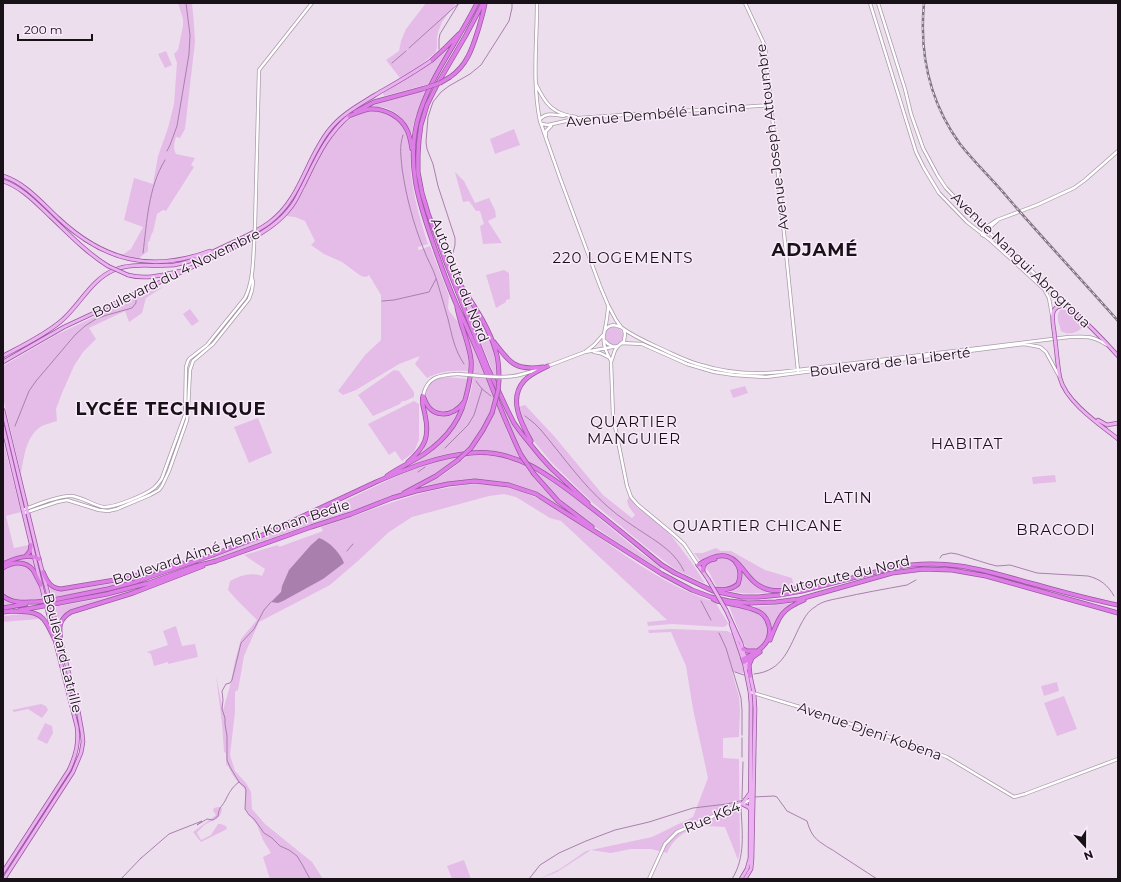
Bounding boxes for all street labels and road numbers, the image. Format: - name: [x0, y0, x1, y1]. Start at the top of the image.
- street label: Avenue Joseph Attoumbre: [752, 43, 792, 231]
- street label: Avenue Dembélé Lancina: [565, 97, 747, 131]
- street label: Avenue Nangui Abrogroua: [947, 188, 1095, 332]
- street label: Autoroute du Nord: [427, 215, 493, 345]
- street label: Boulevard du 4 Novembre: [89, 224, 263, 322]
- street label: Boulevard de la Liberté: [809, 343, 971, 381]
- street label: Boulevard Aimé Henri Konan Bedie: [110, 495, 352, 589]
- street label: Autoroute du Nord: [779, 551, 911, 599]
- street label: Boulevard Latrille: [39, 591, 87, 715]
- street label: Avenue Djeni Kobena: [796, 698, 944, 764]
- street label: Rue K64: [681, 797, 743, 837]

